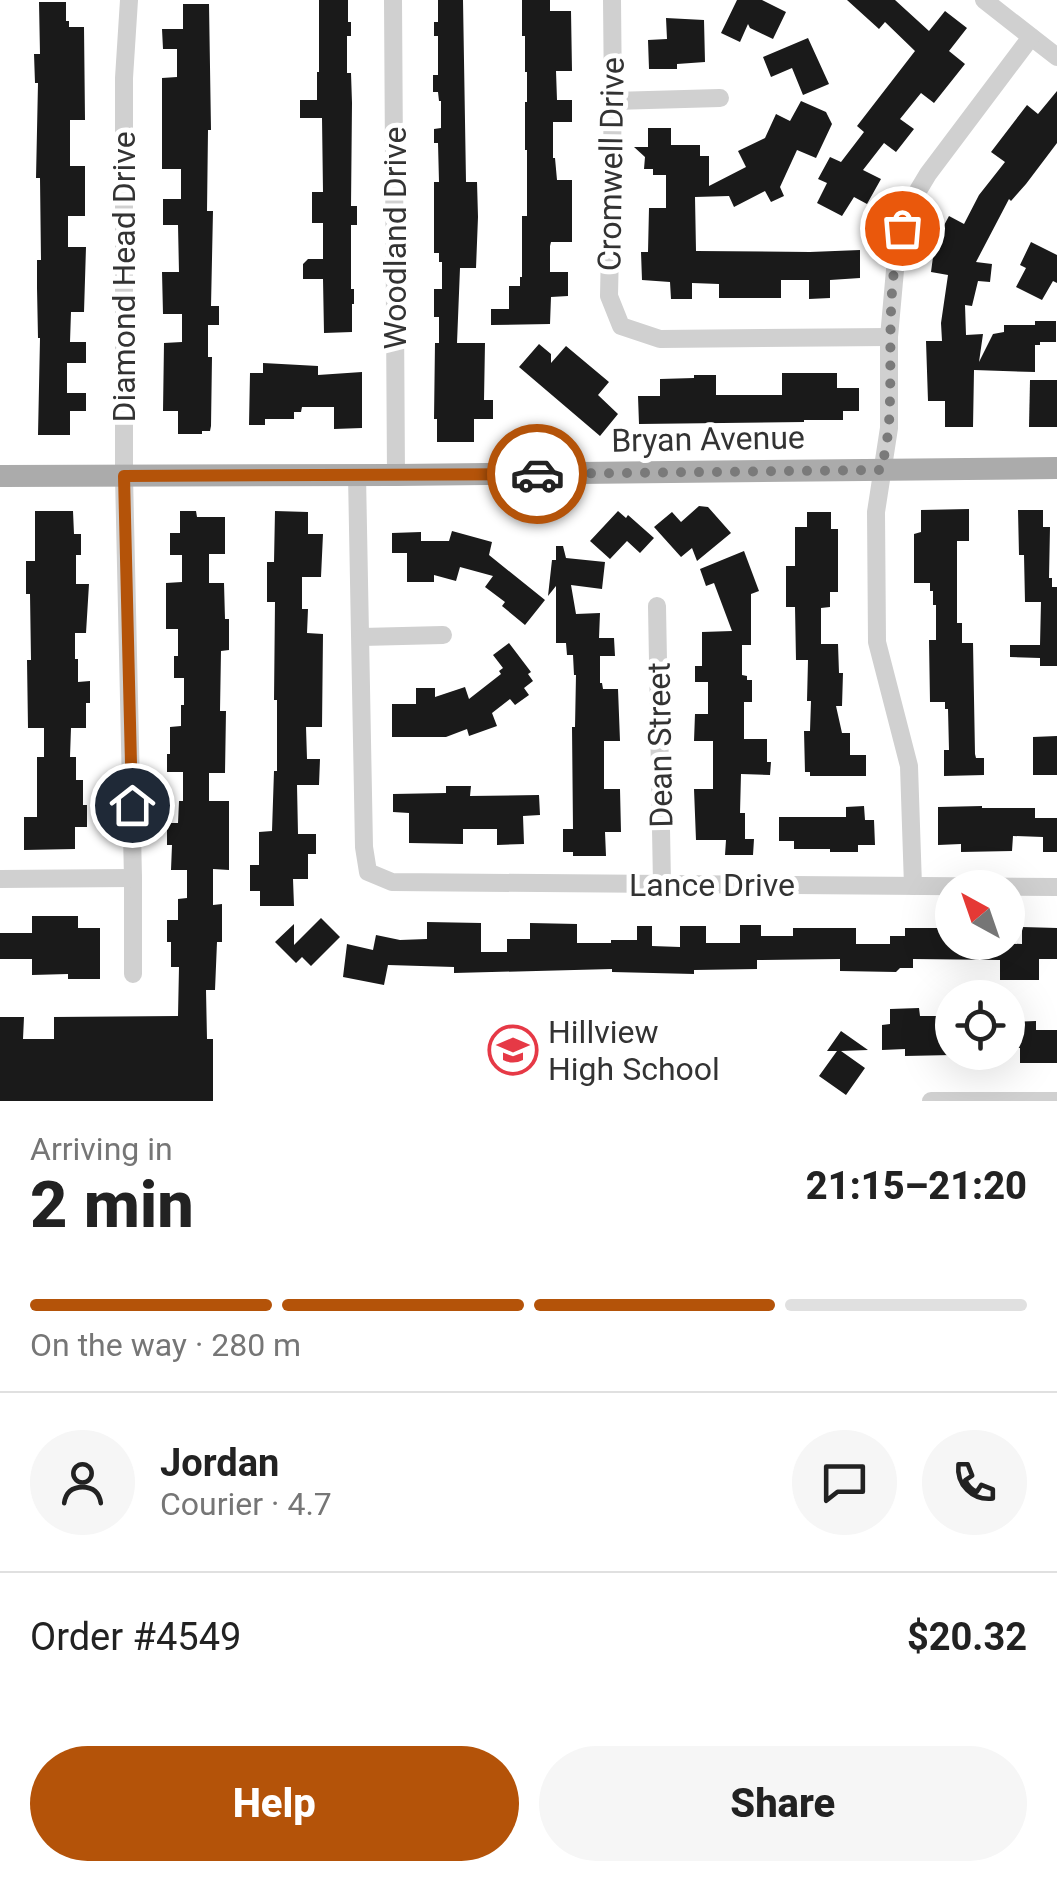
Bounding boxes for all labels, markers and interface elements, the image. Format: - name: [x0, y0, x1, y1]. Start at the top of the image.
- street label: Cromwell Drive: [590, 57, 632, 271]
- street label: Woodland Drive: [376, 126, 414, 350]
- street label: Diamond Head Drive: [105, 131, 143, 423]
- pin: [860, 186, 945, 271]
- icon: bag: [875, 201, 930, 256]
- street label: Bryan Avenue: [611, 418, 805, 460]
- courier: [487, 424, 587, 524]
- icon: car: [510, 447, 565, 502]
- street label: Dean Street: [640, 662, 680, 828]
- pin: [90, 763, 175, 848]
- icon: home: [105, 778, 160, 833]
- street label: Lance Drive: [629, 866, 795, 904]
- north arrow: [935, 870, 1025, 960]
- map controls: [935, 870, 1025, 1070]
- button: locate: [935, 980, 1025, 1070]
- place label: Hillview High School: [548, 1013, 720, 1088]
- school or university icon: Hillview High School: [487, 1024, 539, 1076]
- text: Arriving in: [30, 1130, 173, 1168]
- text: 21:15–21:20: [806, 1164, 1027, 1208]
- text: 2 min: [30, 1167, 194, 1243]
- text: On the way · 280 m: [30, 1326, 301, 1364]
- button: person: [30, 1430, 135, 1535]
- button: chat: [792, 1430, 897, 1535]
- button: phone: [922, 1430, 1027, 1535]
- text: Jordan: [160, 1441, 279, 1485]
- text: Courier · 4.7: [160, 1485, 332, 1523]
- text: Order #4549: [30, 1615, 241, 1659]
- text: $20.32: [907, 1615, 1027, 1659]
- button: Help: [30, 1746, 519, 1861]
- button: Share: [539, 1746, 1027, 1861]

